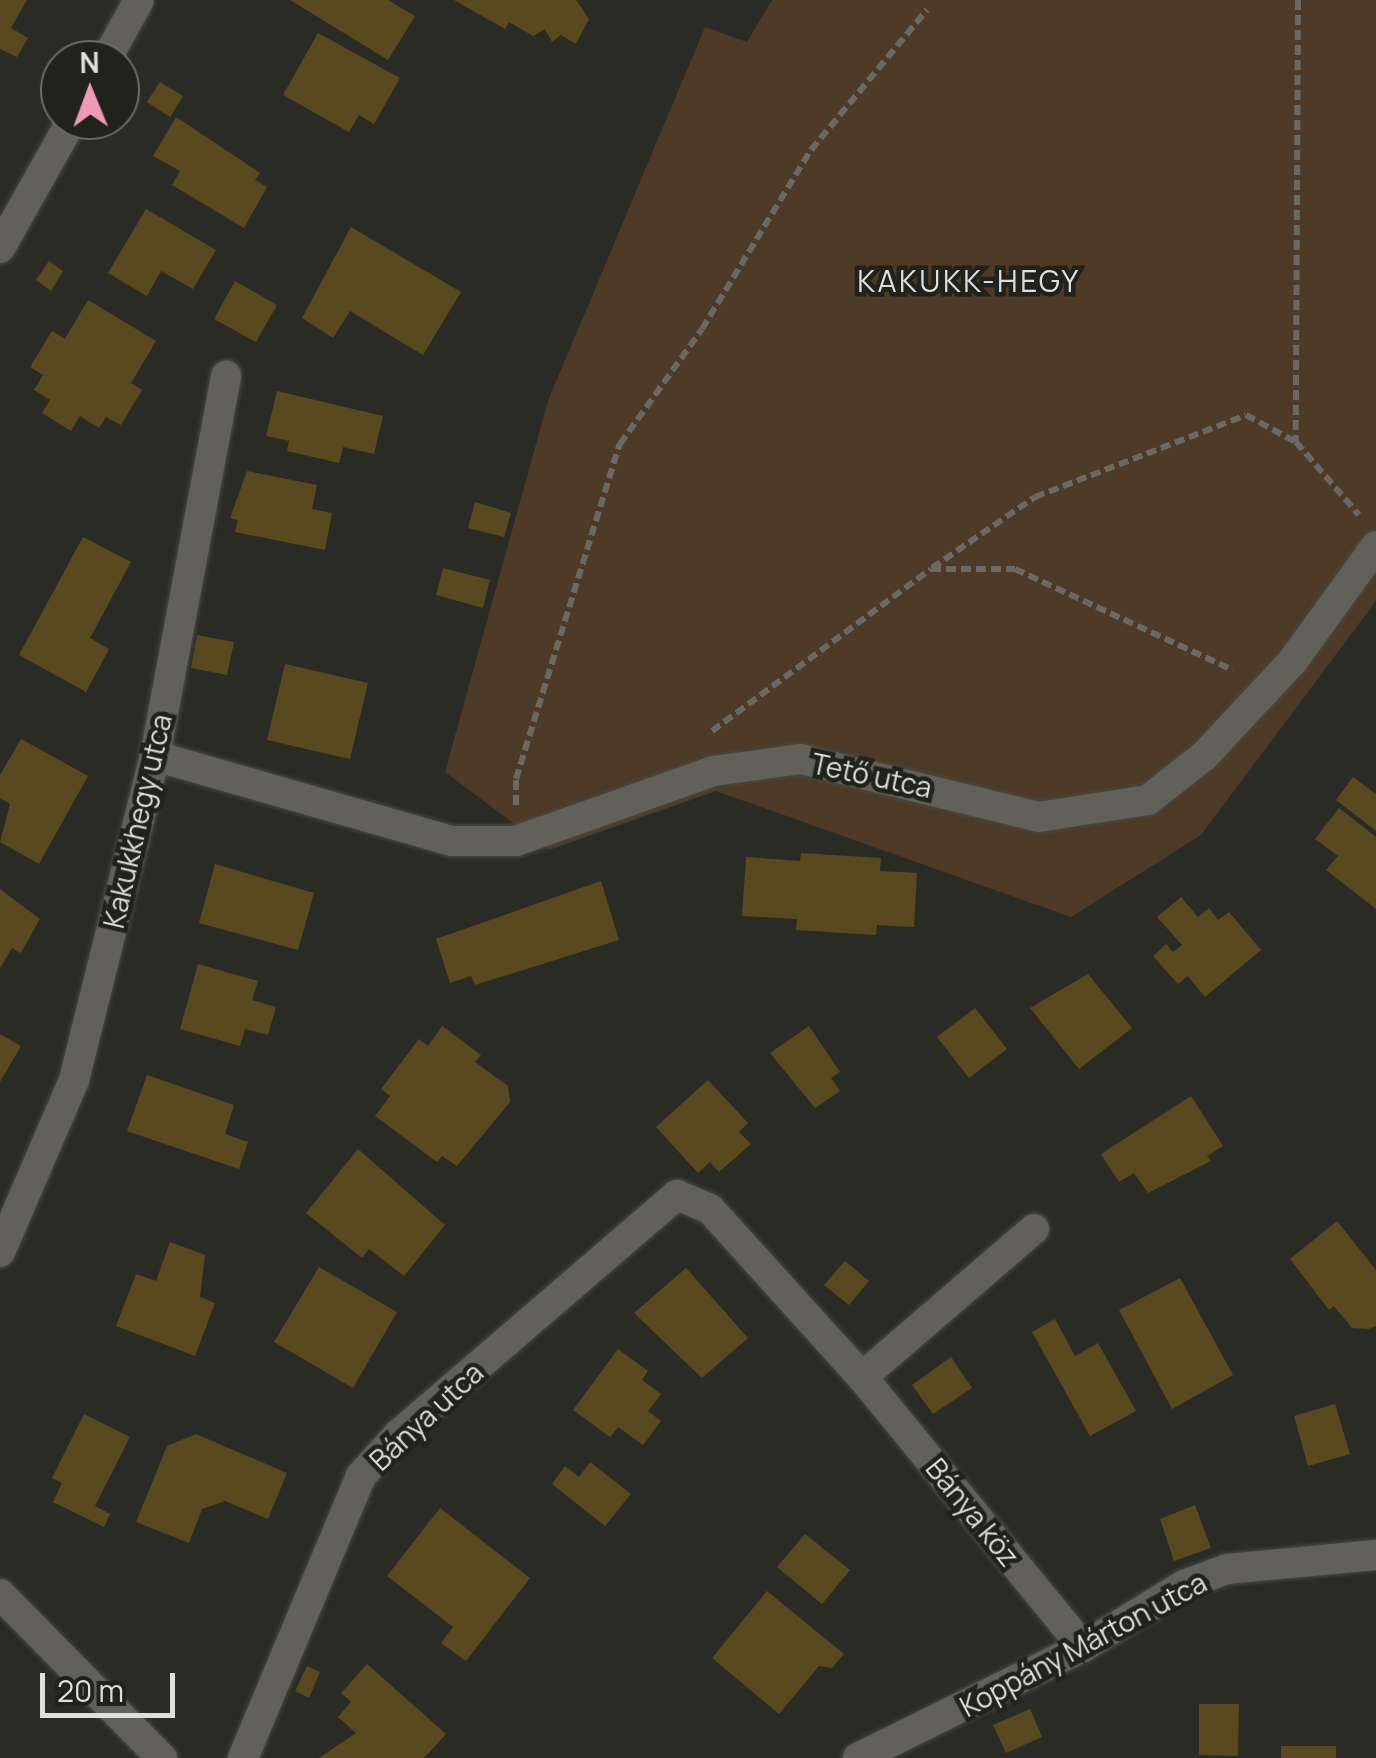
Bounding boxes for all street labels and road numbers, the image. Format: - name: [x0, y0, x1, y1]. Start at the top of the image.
- street label: Kakukkhegy utca: [96, 711, 178, 931]
- street label: Tető utca: [809, 746, 935, 804]
- street label: Bánya utca: [362, 1355, 490, 1477]
- street label: Bánya köz: [919, 1451, 1027, 1573]
- street label: Koppány Márton utca: [954, 1565, 1212, 1723]

